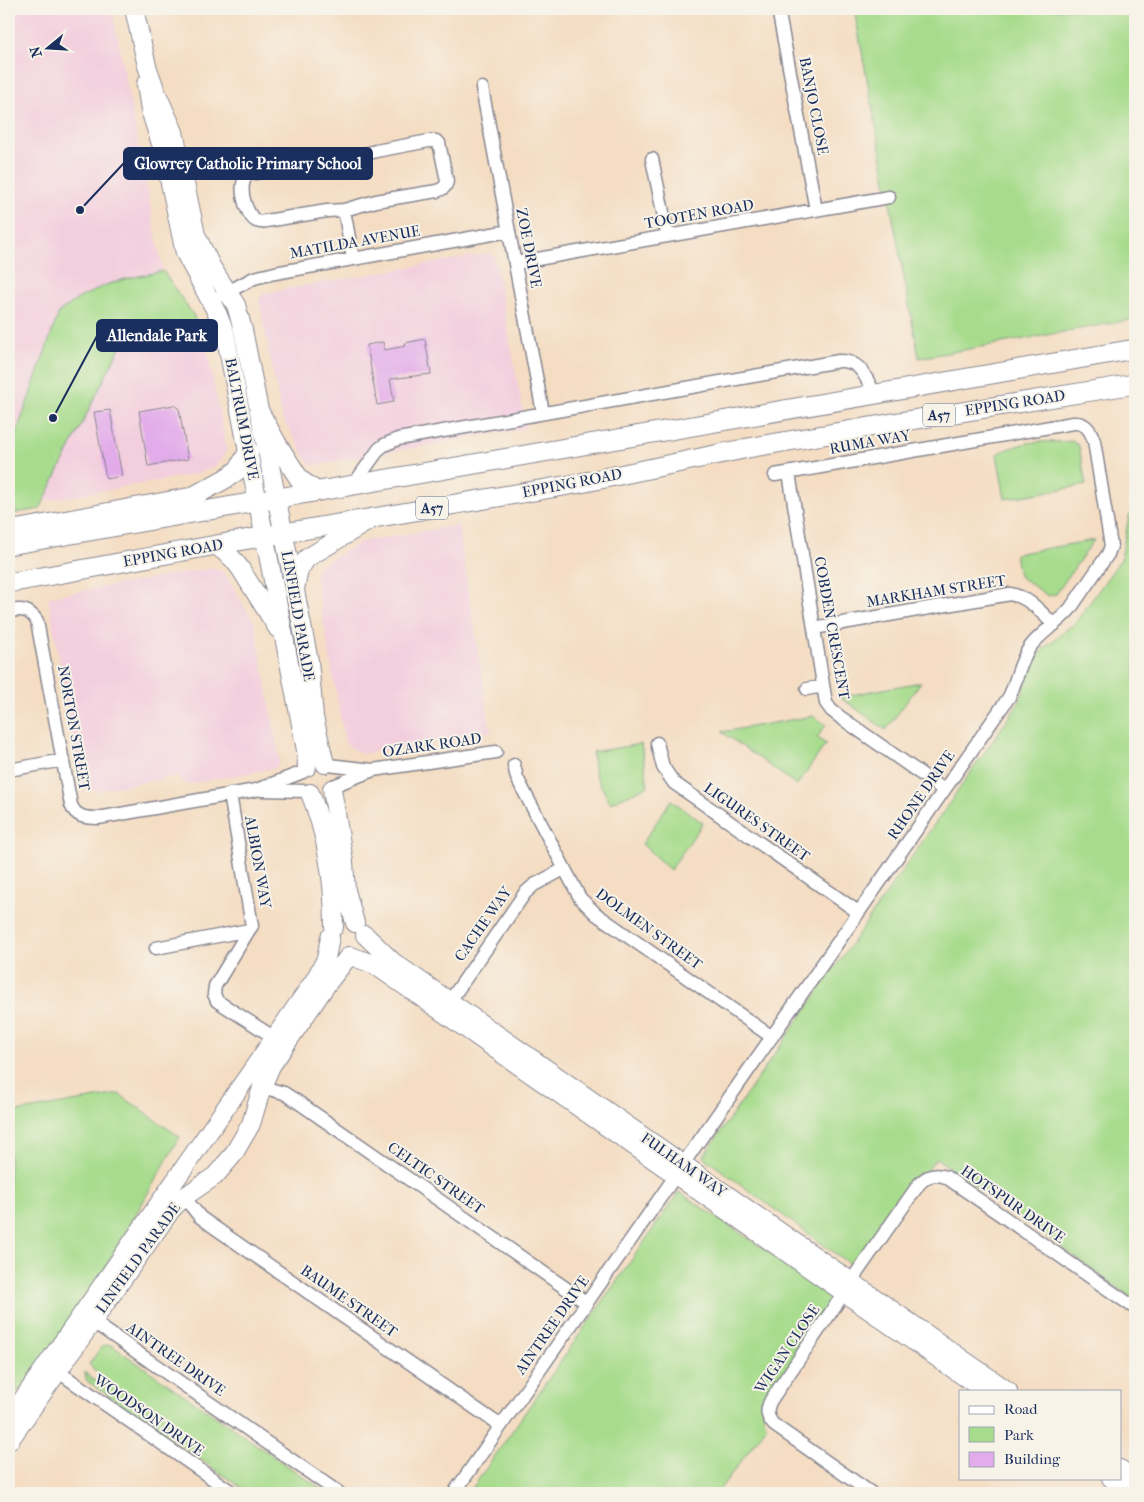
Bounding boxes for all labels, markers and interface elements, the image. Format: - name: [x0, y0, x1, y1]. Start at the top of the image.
- north arrow: [22, 22, 72, 72]
- text: N: [26, 44, 46, 60]
- street label: BANJO CLOSE: [796, 56, 832, 156]
- callout: Glowrey Catholic Primary School: [124, 148, 372, 179]
- text: Glowrey Catholic Primary School: [134, 154, 362, 174]
- street label: TOOTEN ROAD: [643, 196, 755, 232]
- street label: ZOE DRIVE: [512, 206, 546, 290]
- street label: MATILDA AVENUE: [288, 222, 422, 262]
- callout: Allendale Park: [97, 320, 217, 351]
- text: Allendale Park: [106, 326, 208, 345]
- street label: BALTRUM DRIVE: [221, 356, 263, 482]
- street label: EPPING ROAD: [964, 386, 1066, 420]
- road number: A57: [923, 404, 955, 426]
- street label: RUMA WAY: [828, 426, 913, 458]
- street label: EPPING ROAD: [521, 464, 623, 502]
- road number: A57: [416, 496, 448, 520]
- street label: EPPING ROAD: [122, 535, 224, 571]
- street label: LINFIELD PARADE: [278, 549, 318, 683]
- street label: COBDEN CRESCENT: [811, 555, 854, 702]
- street label: MARKHAM STREET: [865, 571, 1008, 611]
- street label: NORTON STREET: [54, 664, 94, 793]
- street label: OZARK ROAD: [381, 729, 483, 761]
- street label: RHONE DRIVE: [884, 747, 958, 843]
- street label: LIGURES STREET: [701, 779, 814, 866]
- street label: ALBION WAY: [241, 813, 275, 910]
- street label: CACHE WAY: [451, 883, 516, 965]
- street label: DOLMEN STREET: [592, 884, 706, 974]
- street label: FULHAM WAY: [638, 1129, 731, 1202]
- street label: CELTIC STREET: [384, 1138, 489, 1219]
- street label: HOTSPUR DRIVE: [957, 1161, 1069, 1247]
- street label: LINFIELD PARADE: [92, 1199, 184, 1317]
- street label: BAUME STREET: [297, 1261, 402, 1342]
- street label: AINTREE DRIVE: [511, 1272, 593, 1379]
- street label: WIGAN CLOSE: [750, 1301, 823, 1398]
- street label: AINTREE DRIVE: [122, 1318, 229, 1400]
- street label: WOODSON DRIVE: [90, 1370, 208, 1460]
- legend: [959, 1390, 1122, 1480]
- text: Road: [1004, 1400, 1038, 1418]
- text: Park: [1004, 1426, 1034, 1444]
- text: Building: [1004, 1450, 1061, 1468]

